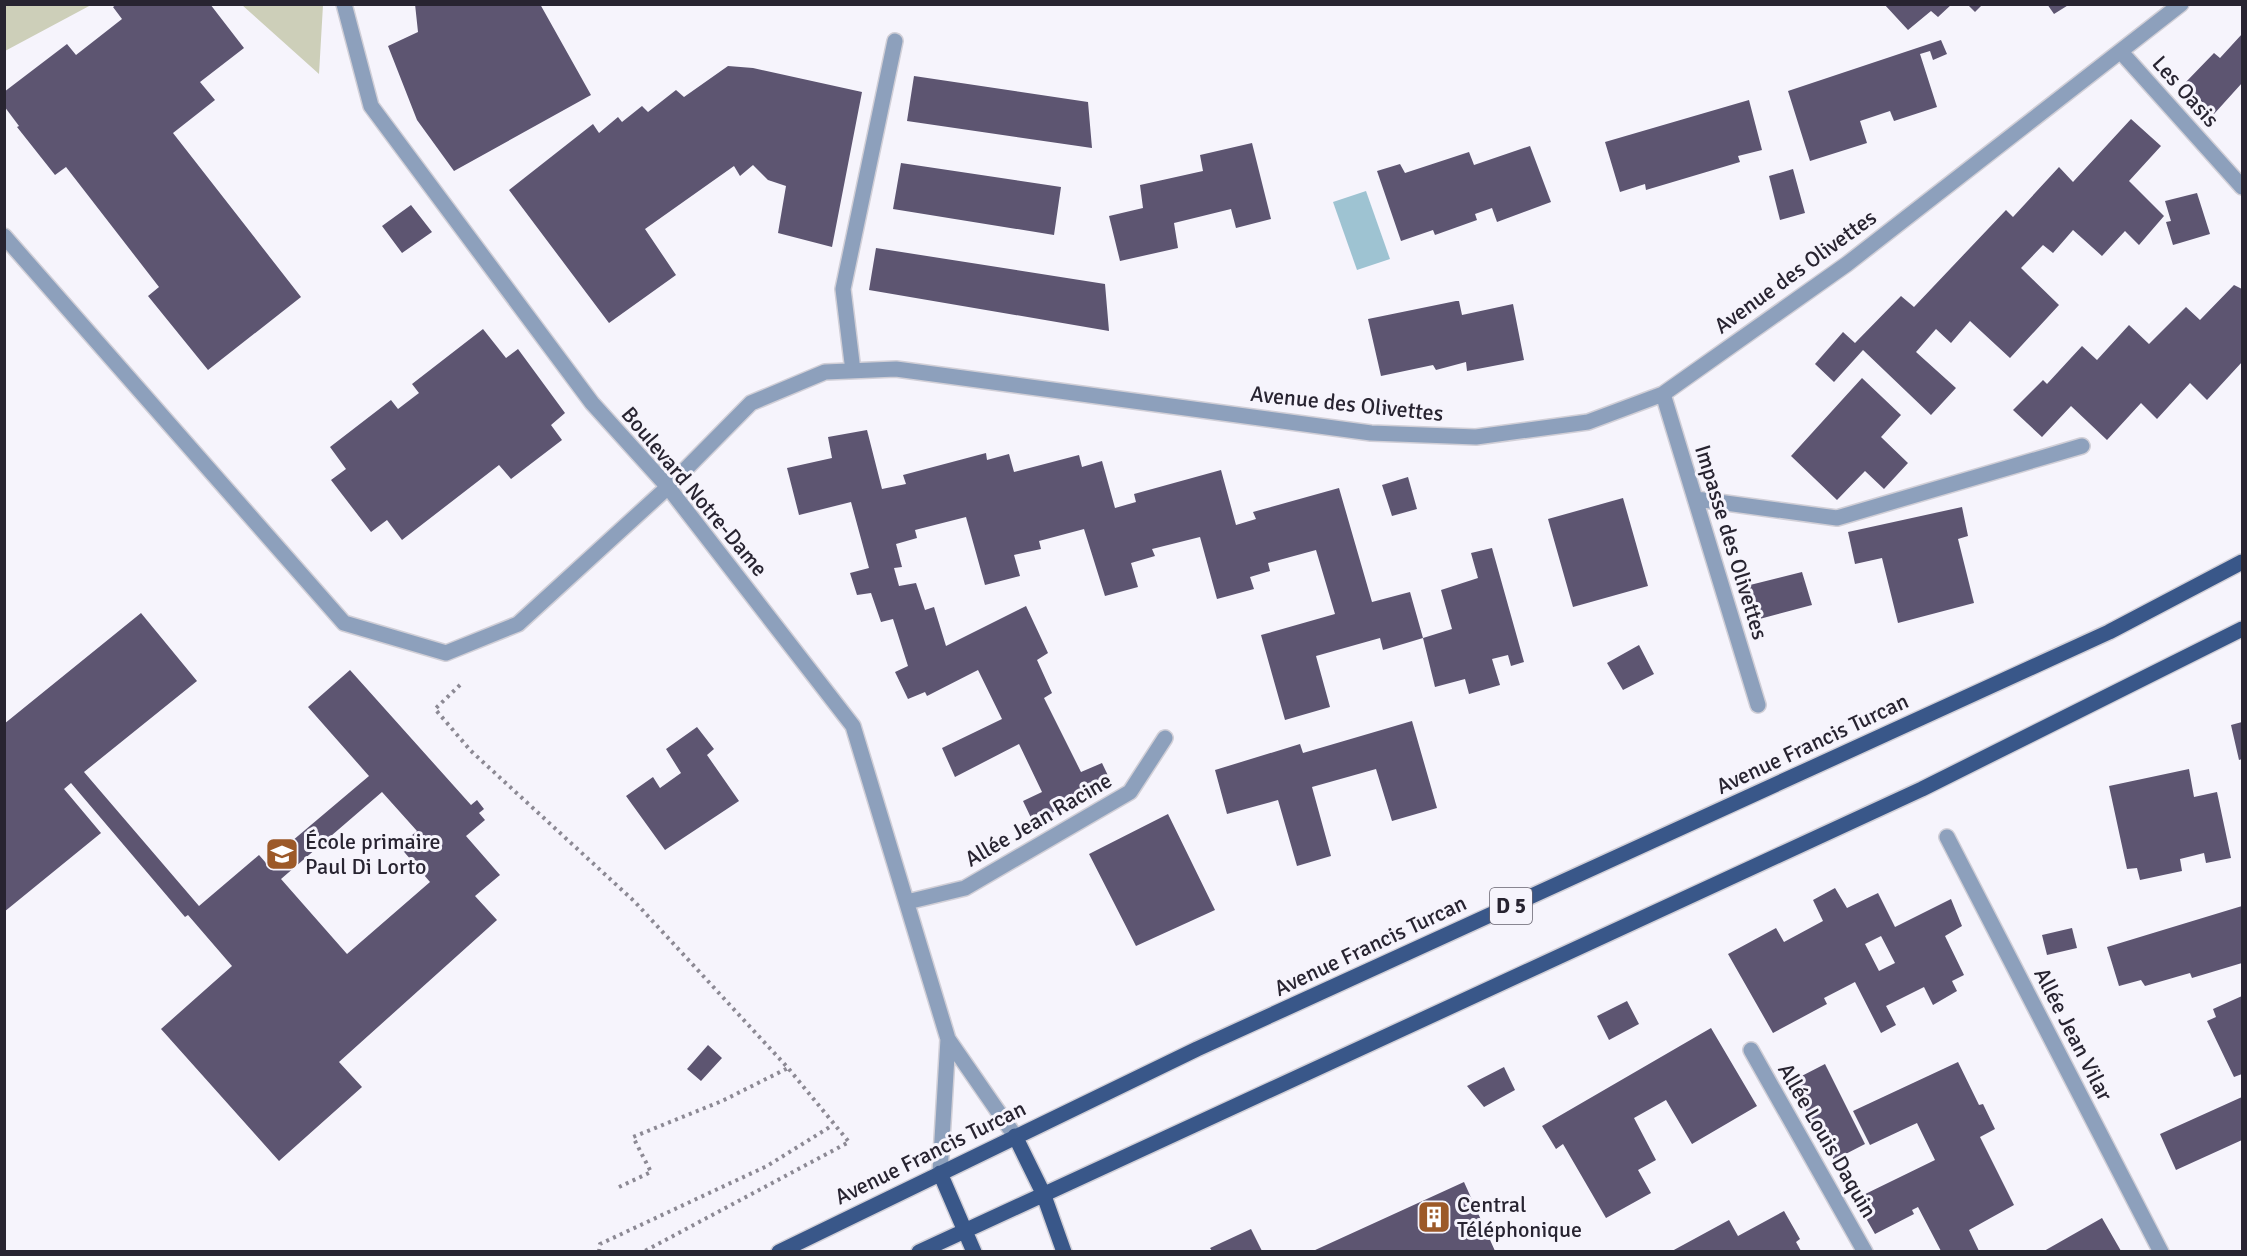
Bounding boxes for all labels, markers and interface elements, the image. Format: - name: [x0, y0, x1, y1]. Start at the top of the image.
- street label: Les Oasis: [2146, 50, 2225, 133]
- street label: Avenue des Olivettes: [1709, 203, 1882, 339]
- street label: Avenue des Olivettes: [1249, 380, 1445, 427]
- street label: Boulevard Notre-Dame: [616, 401, 774, 582]
- street label: Impasse des Olivettes: [1689, 442, 1774, 643]
- street label: Avenue Francis Turcan: [1712, 687, 1913, 800]
- street label: Allée Jean Racine: [960, 766, 1117, 872]
- place label: École primaire Paul Di Lorto: [305, 828, 440, 880]
- school or university icon: École primaire Paul Di Lorto: [264, 836, 300, 872]
- road number: D 5: [1490, 888, 1532, 924]
- street label: Avenue Francis Turcan: [1270, 889, 1471, 1002]
- street label: Allée Jean Vilar: [2028, 963, 2119, 1105]
- street label: Allée Louis Daquin: [1772, 1058, 1883, 1222]
- street label: Avenue Francis Turcan: [830, 1095, 1030, 1210]
- place label: Central Téléphonique: [1457, 1191, 1582, 1243]
- building icon: Central Téléphonique: [1416, 1199, 1452, 1235]

